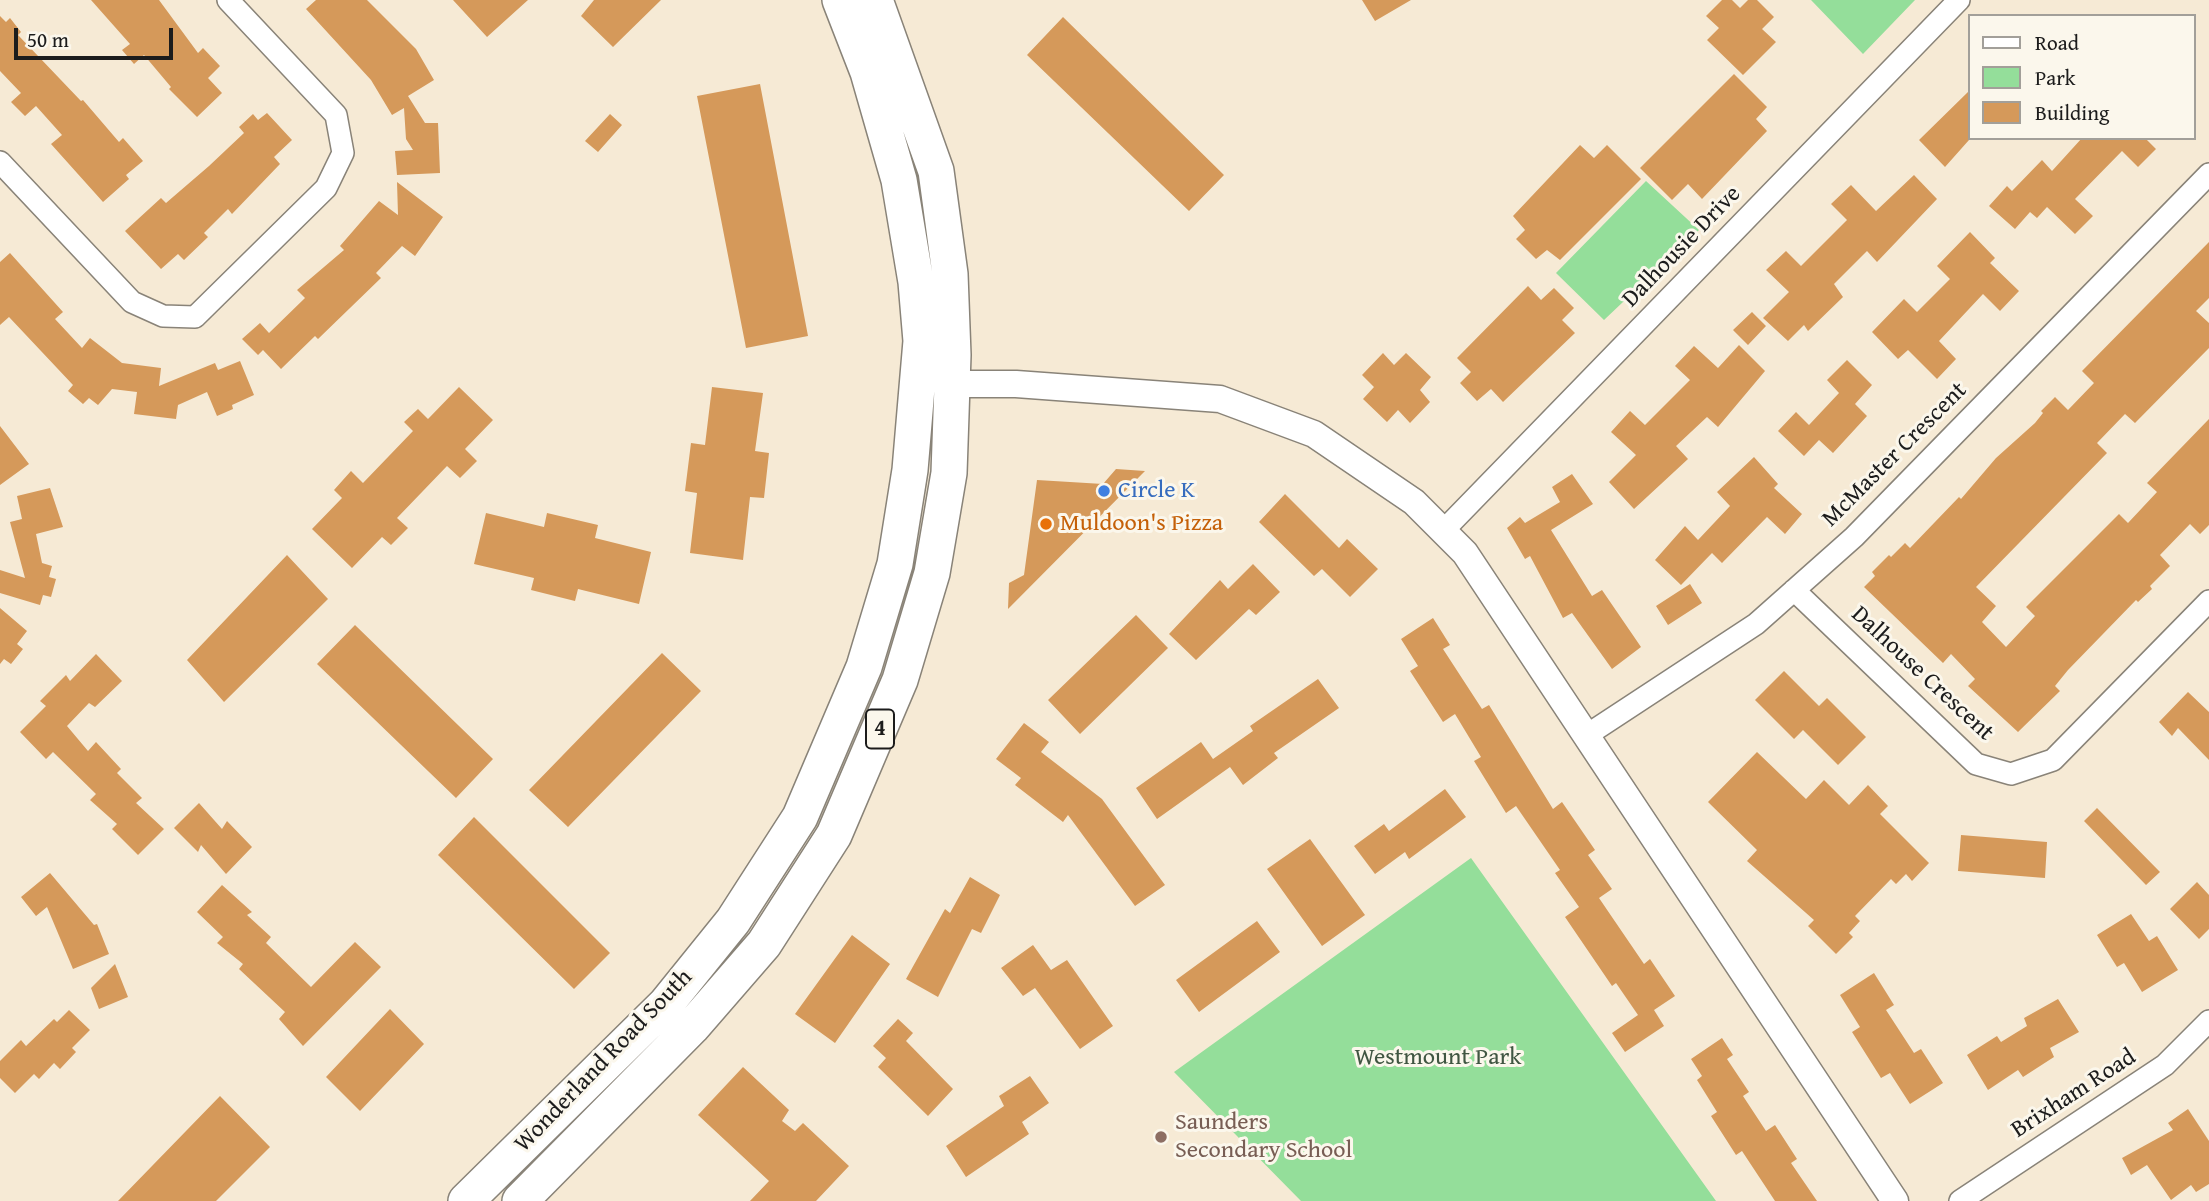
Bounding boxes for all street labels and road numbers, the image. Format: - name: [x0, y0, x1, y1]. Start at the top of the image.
- street label: Dalhousie Drive: [1617, 180, 1747, 314]
- street label: McMaster Crescent: [1817, 377, 1973, 533]
- street label: Dalhouse Crescent: [1845, 601, 1999, 747]
- road number: 4: [866, 709, 894, 748]
- street label: Wonderland Road South: [509, 964, 699, 1158]
- street label: Brixham Road: [2006, 1043, 2142, 1145]

